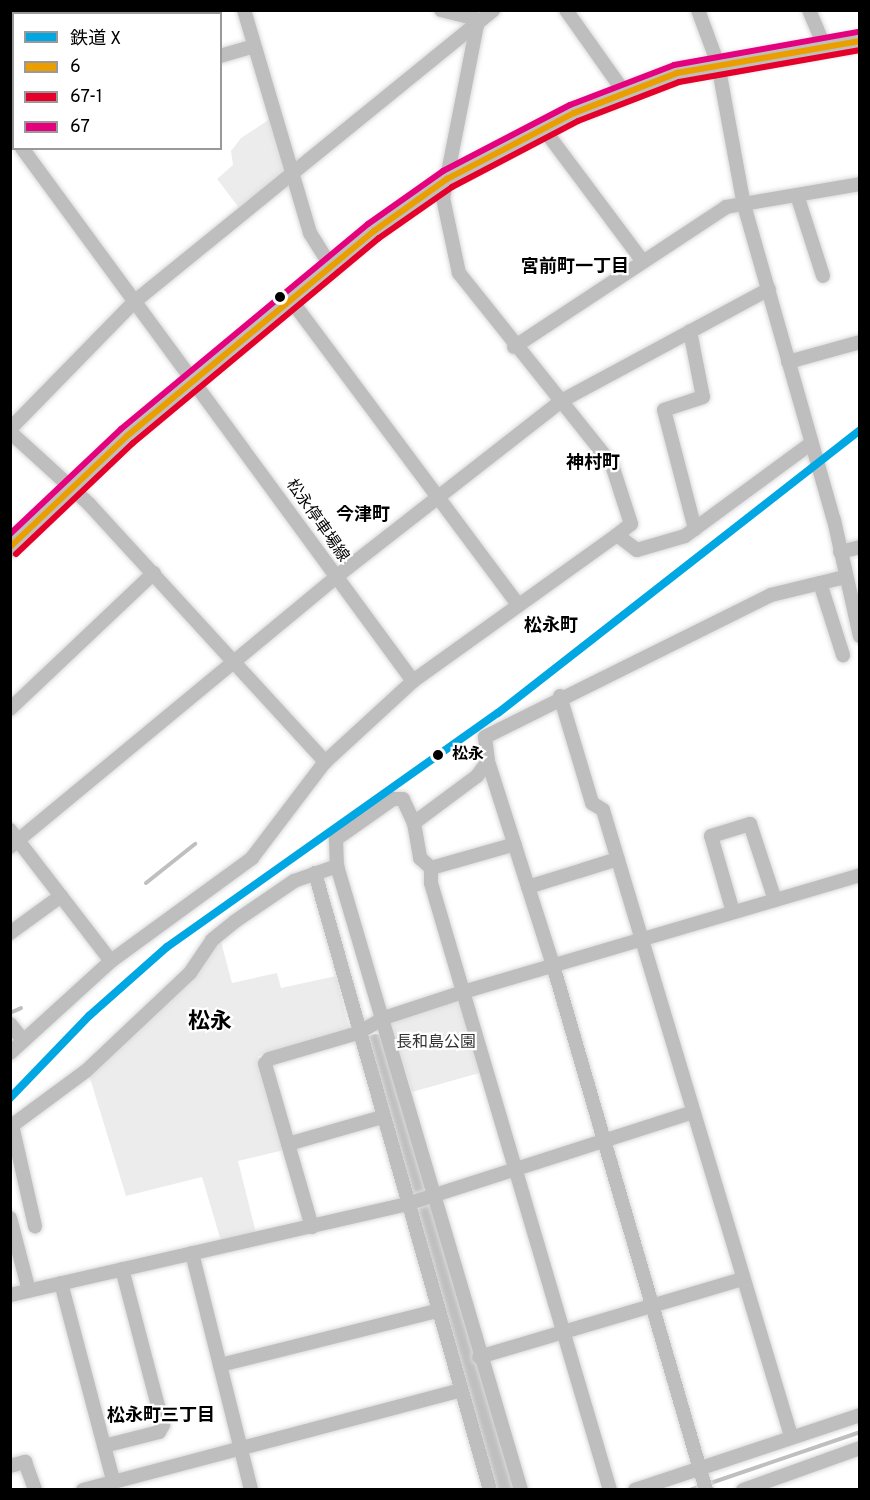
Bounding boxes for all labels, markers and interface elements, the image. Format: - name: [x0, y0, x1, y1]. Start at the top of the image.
- legend: [12, 12, 222, 150]
- text: 鉄道 X: [70, 28, 121, 51]
- text: 6: [70, 56, 81, 79]
- text: 67-1: [70, 86, 103, 109]
- text: 67: [70, 116, 90, 139]
- district label: 宮前町一丁目: [521, 257, 629, 279]
- unlabelled marker: [274, 291, 286, 303]
- district label: 神村町: [566, 453, 620, 475]
- street label: 松永停車場線: [282, 476, 352, 566]
- district label: 今津町: [336, 505, 390, 527]
- district label: 松永町: [524, 616, 578, 638]
- place label: 松永: [452, 745, 484, 765]
- marker: 松永: [429, 746, 447, 764]
- district label: 松永: [188, 1010, 232, 1036]
- park label: 長和島公園: [396, 1033, 476, 1053]
- district label: 松永町三丁目: [107, 1406, 215, 1428]

